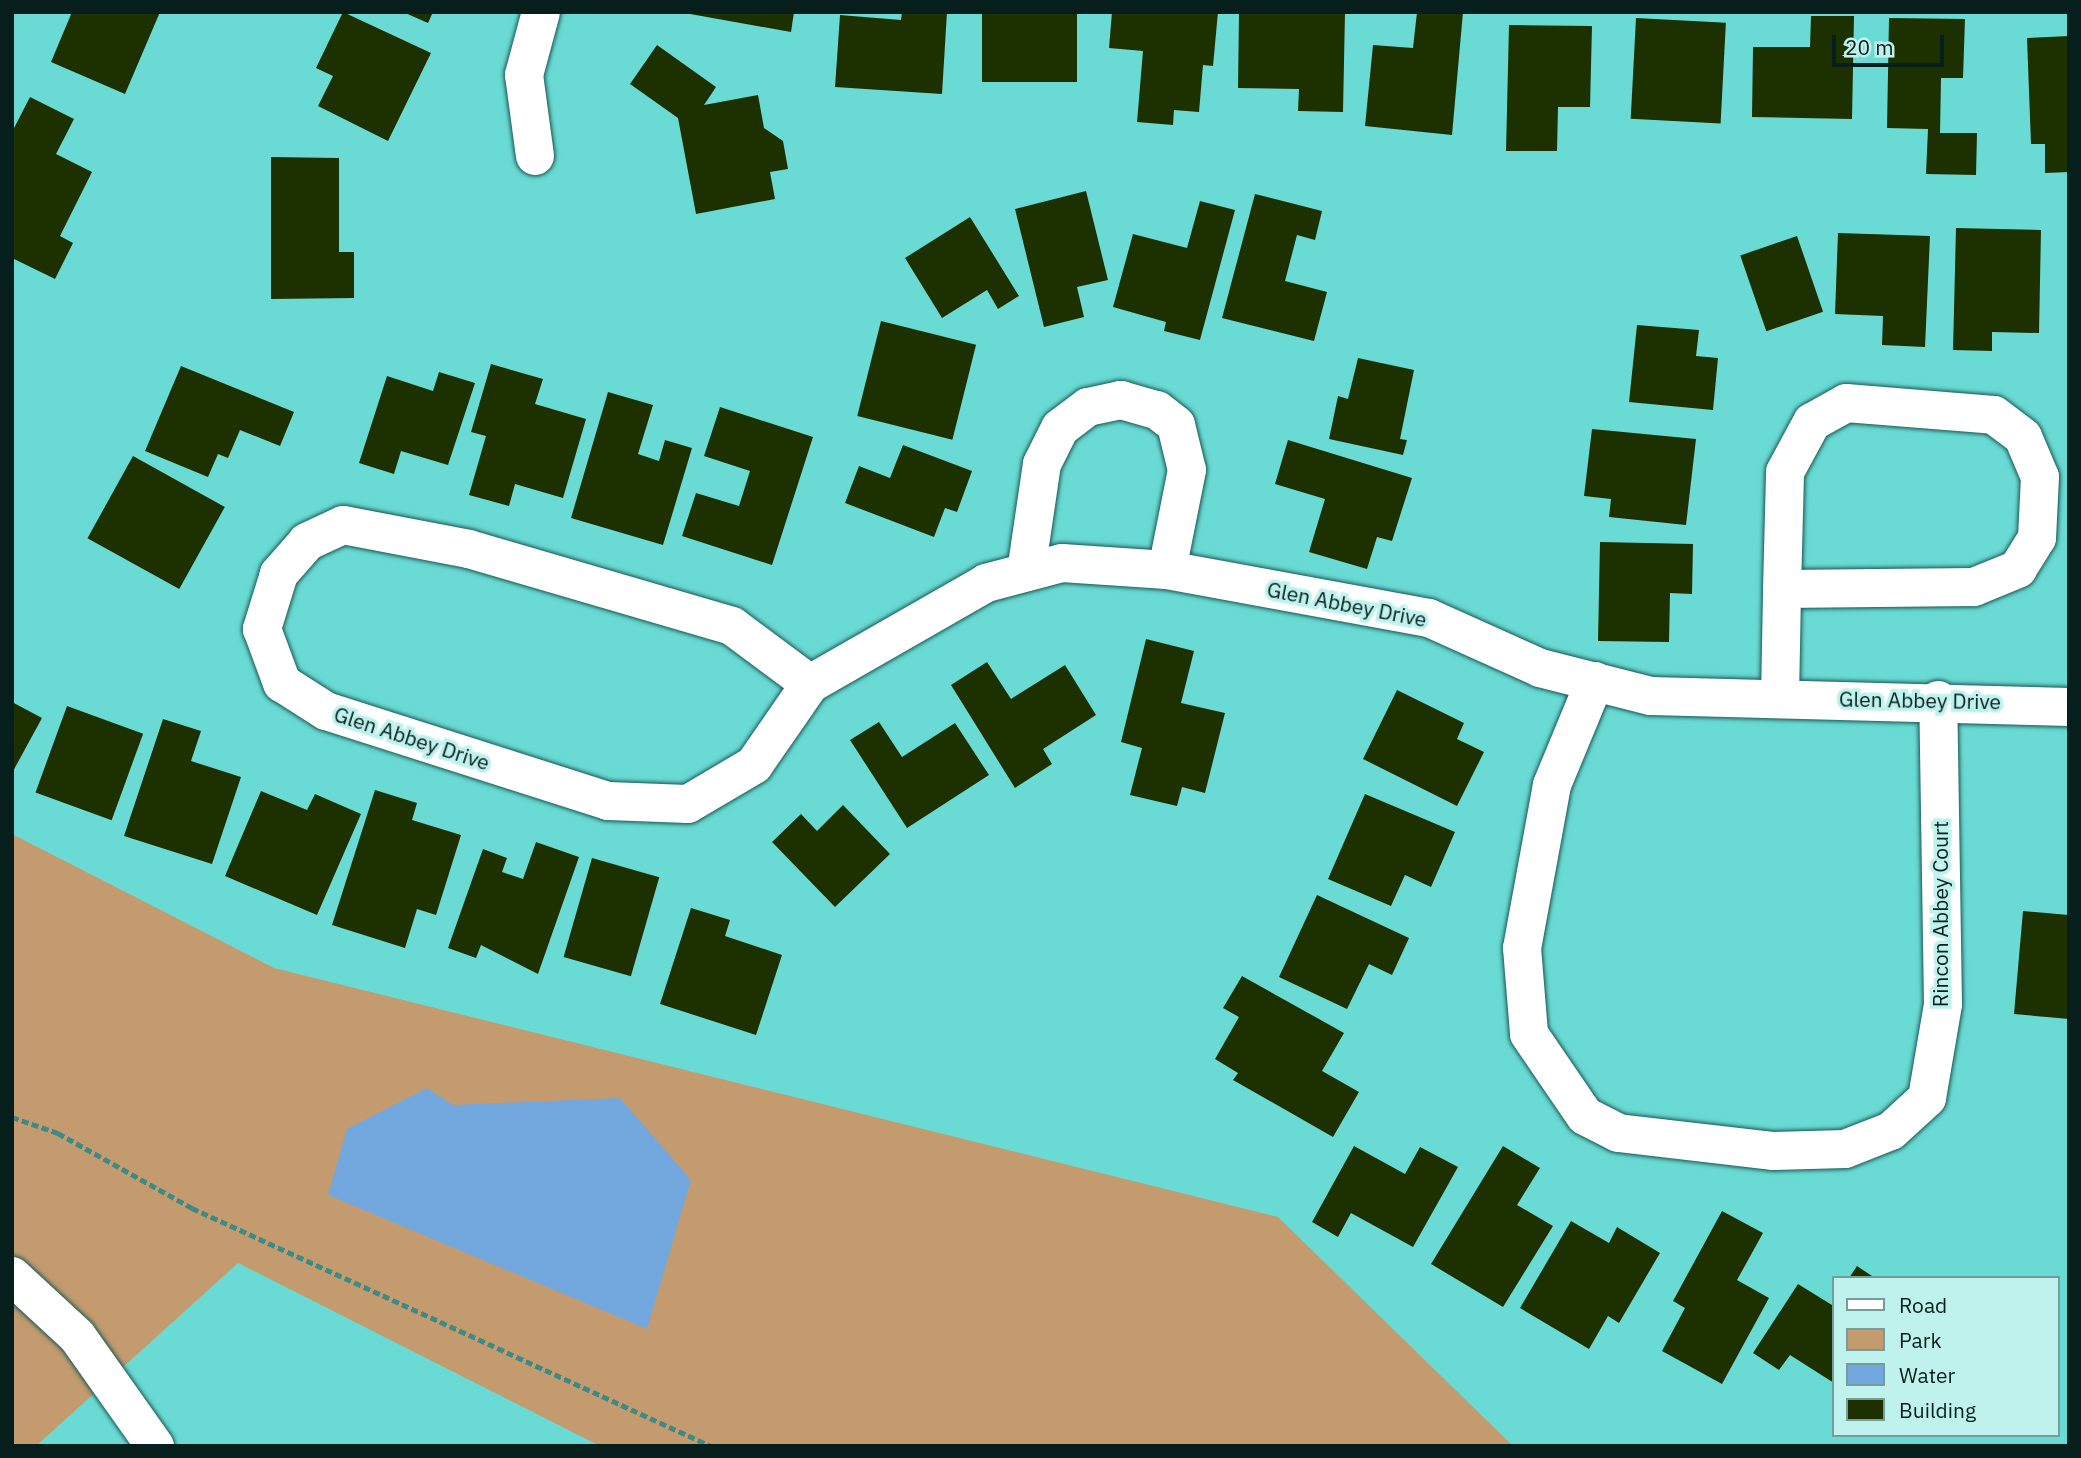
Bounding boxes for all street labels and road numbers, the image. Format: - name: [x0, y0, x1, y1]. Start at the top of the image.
- street label: Glen Abbey Drive: [1265, 576, 1429, 632]
- street label: Glen Abbey Drive: [1839, 686, 2001, 714]
- street label: Glen Abbey Drive: [331, 701, 493, 775]
- street label: Rincon Abbey Court: [1927, 821, 1953, 1007]

